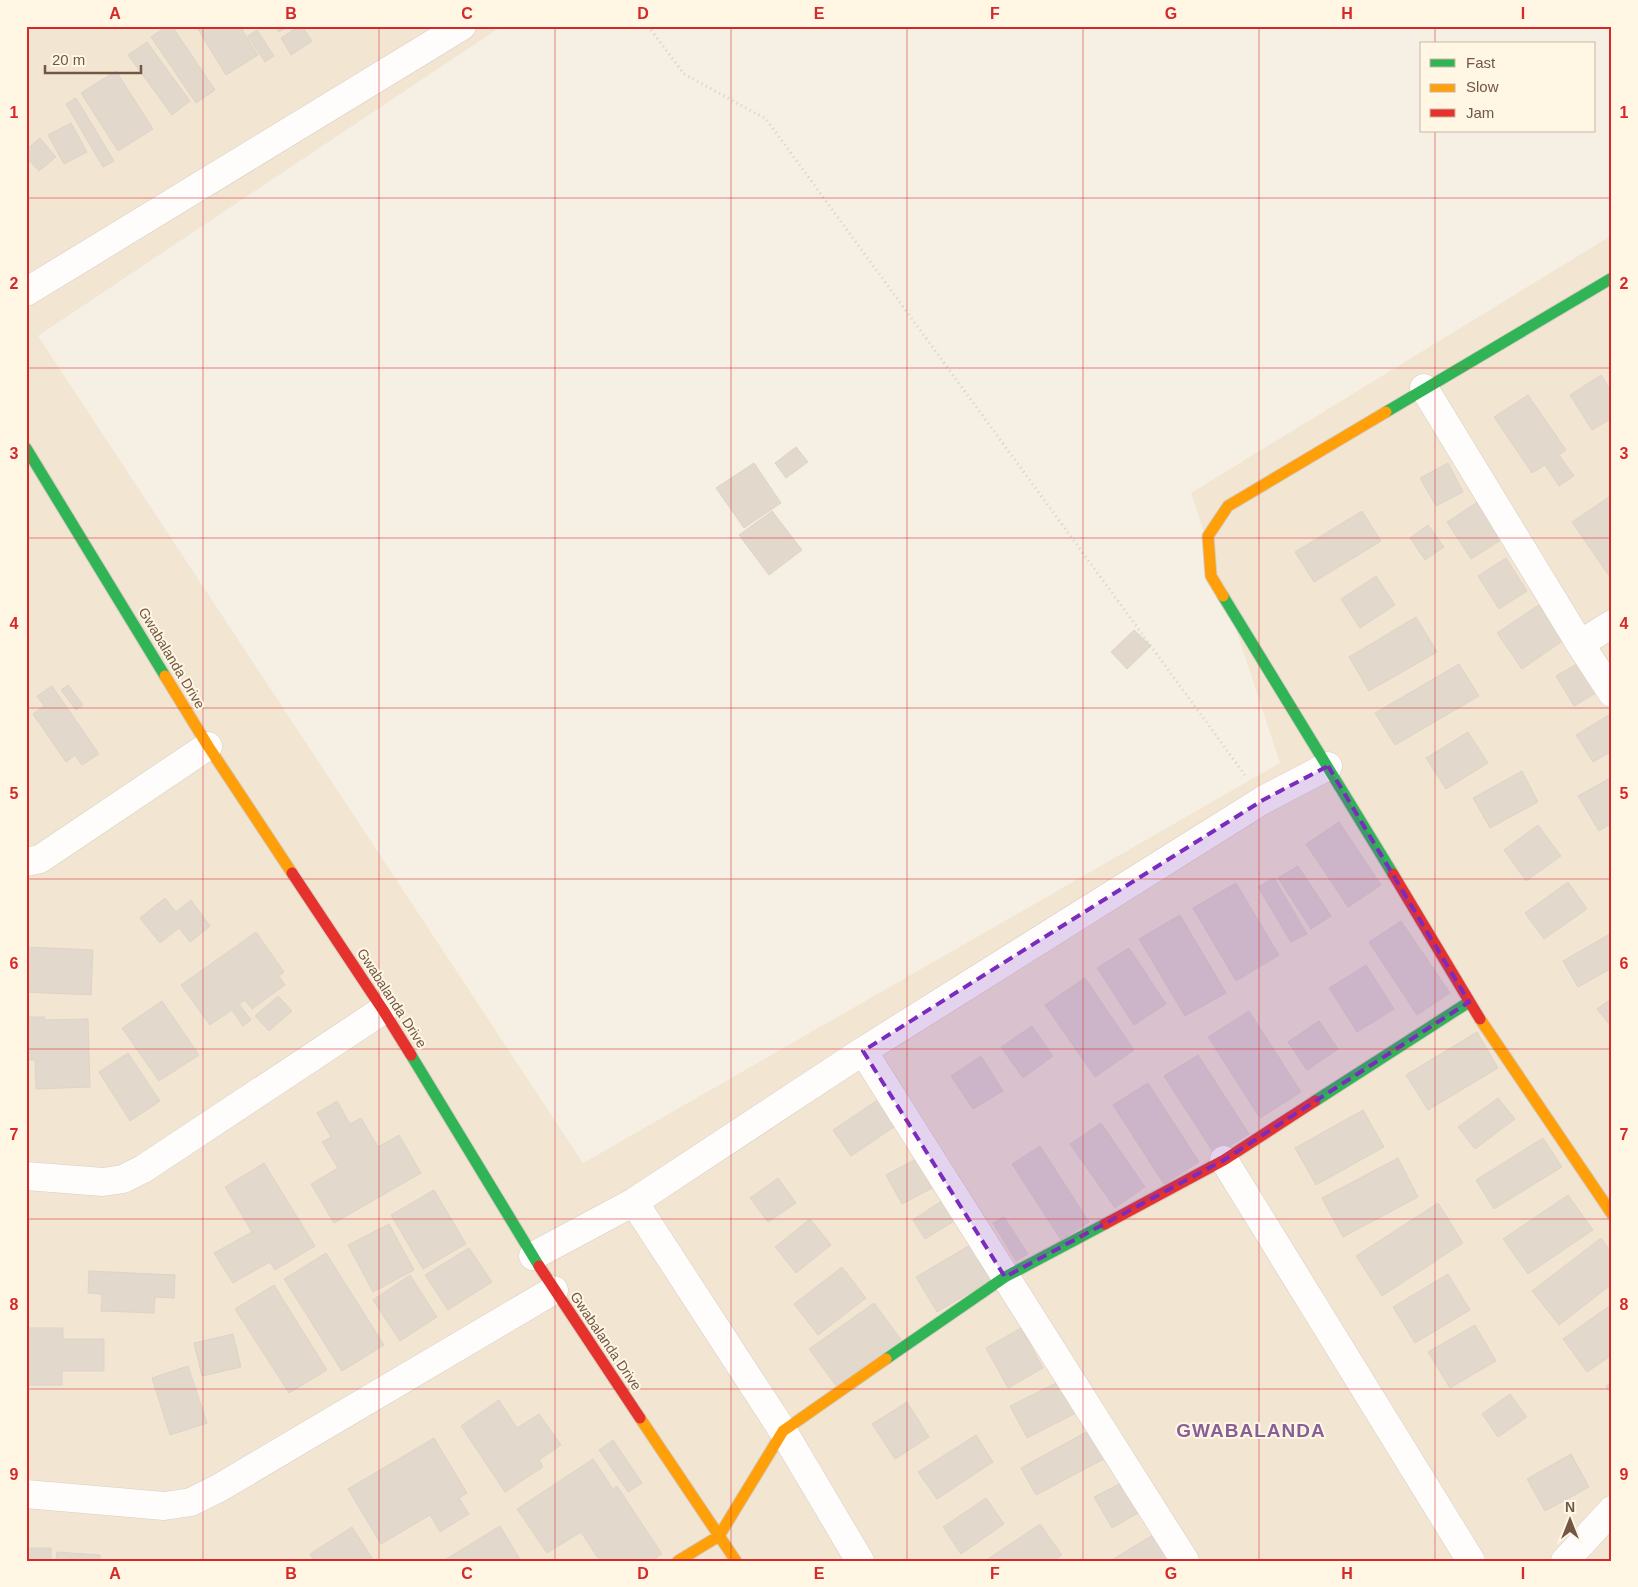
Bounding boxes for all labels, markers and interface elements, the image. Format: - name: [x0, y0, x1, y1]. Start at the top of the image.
- text: A: [109, 5, 121, 22]
- text: B: [285, 5, 297, 22]
- text: C: [461, 5, 473, 22]
- text: D: [637, 5, 649, 22]
- text: E: [814, 5, 825, 22]
- text: F: [990, 5, 1000, 22]
- text: G: [1165, 5, 1177, 22]
- text: H: [1341, 5, 1353, 22]
- text: I: [1521, 5, 1525, 22]
- scale bar: [45, 42, 141, 74]
- legend: [1420, 42, 1596, 132]
- text: 20 m: [52, 51, 85, 68]
- text: Fast: [1466, 54, 1496, 71]
- text: Slow: [1466, 78, 1499, 95]
- text: 1: [10, 104, 19, 121]
- text: Jam: [1466, 104, 1494, 121]
- text: 1: [1620, 104, 1629, 121]
- text: 2: [10, 275, 19, 292]
- text: 2: [1620, 275, 1629, 292]
- text: 3: [10, 445, 19, 462]
- text: 3: [1620, 445, 1629, 462]
- street label: Gwabalanda Drive: [135, 605, 209, 712]
- text: 4: [10, 615, 19, 632]
- text: 4: [1620, 615, 1629, 632]
- text: 5: [10, 785, 19, 802]
- text: 5: [1620, 785, 1629, 802]
- street label: Gwabalanda Drive: [354, 945, 430, 1051]
- text: 6: [10, 955, 19, 972]
- text: 6: [1620, 955, 1629, 972]
- text: 7: [10, 1126, 19, 1143]
- text: 7: [1620, 1126, 1629, 1143]
- street label: Gwabalanda Drive: [567, 1289, 645, 1393]
- text: 8: [10, 1296, 19, 1313]
- text: 8: [1620, 1296, 1629, 1313]
- district label: GWABALANDA: [1176, 1420, 1326, 1441]
- text: 9: [10, 1466, 19, 1483]
- text: 9: [1620, 1466, 1629, 1483]
- north arrow: [1546, 1494, 1596, 1544]
- text: N: [1565, 1499, 1575, 1515]
- text: A: [109, 1565, 121, 1582]
- text: B: [285, 1565, 297, 1582]
- text: C: [461, 1565, 473, 1582]
- text: D: [637, 1565, 649, 1582]
- text: E: [814, 1565, 825, 1582]
- text: F: [990, 1565, 1000, 1582]
- text: G: [1165, 1565, 1177, 1582]
- text: H: [1341, 1565, 1353, 1582]
- text: I: [1521, 1565, 1525, 1582]

